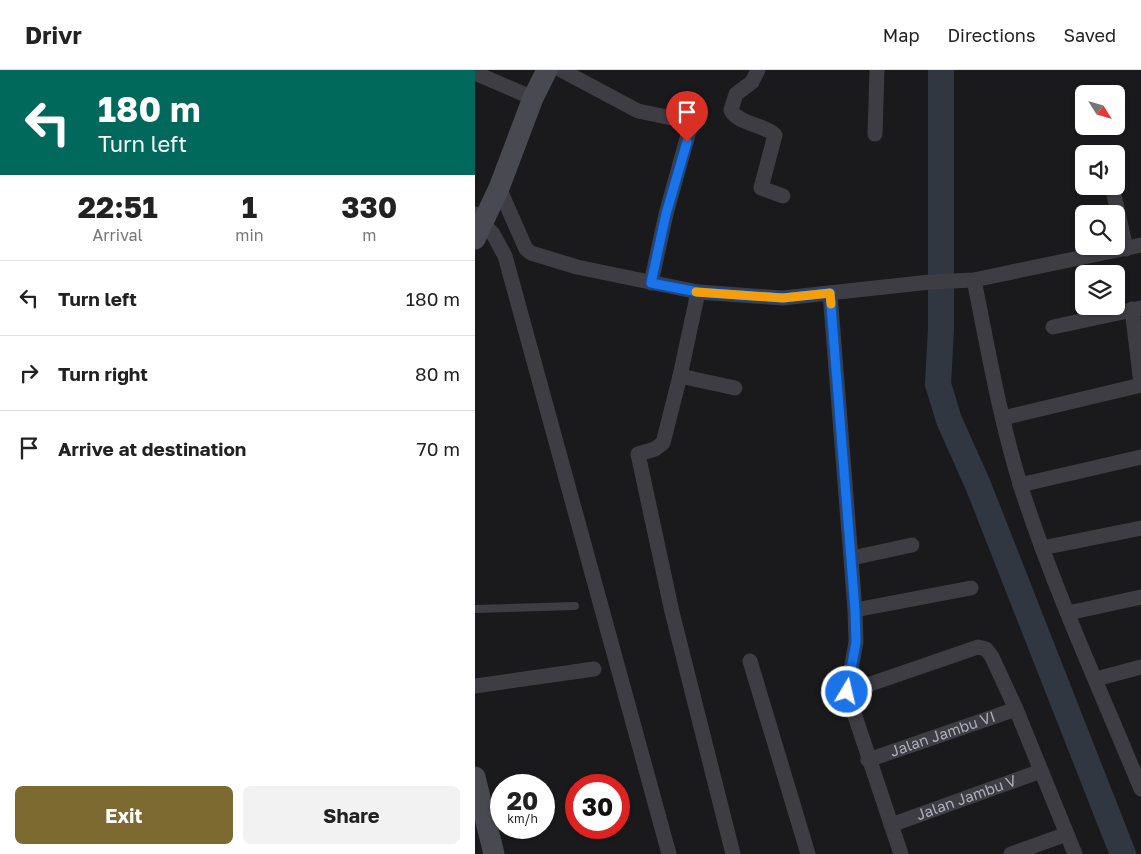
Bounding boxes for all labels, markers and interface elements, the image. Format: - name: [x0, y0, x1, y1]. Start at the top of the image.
- text: Drivr: [25, 20, 82, 49]
- text: Map: [883, 24, 919, 46]
- text: Directions: [947, 24, 1035, 46]
- text: Saved: [1063, 24, 1116, 46]
- north arrow: [1075, 85, 1125, 135]
- map controls: [1075, 85, 1125, 315]
- text: 180 m: [98, 88, 201, 130]
- icon: left: [15, 90, 80, 155]
- pin: [666, 91, 708, 142]
- icon: arrive: [673, 98, 701, 126]
- text: Turn left: [98, 130, 187, 157]
- button: sound: [1075, 145, 1125, 195]
- text: 22:51: [78, 189, 158, 225]
- text: 1: [242, 189, 257, 225]
- text: 330: [341, 189, 397, 225]
- button: search: [1075, 205, 1125, 255]
- text: Arrival: [93, 225, 143, 245]
- text: min: [235, 225, 264, 245]
- text: m: [362, 225, 376, 245]
- button: layers: [1075, 265, 1125, 315]
- icon: left: [15, 284, 43, 312]
- text: Turn left: [58, 287, 137, 310]
- text: 180 m: [406, 287, 460, 310]
- icon: right: [15, 359, 43, 387]
- text: Turn right: [58, 362, 148, 385]
- text: 80 m: [415, 362, 460, 385]
- icon: arrive: [15, 434, 43, 462]
- text: Arrive at destination: [58, 437, 246, 460]
- text: 70 m: [417, 437, 460, 460]
- position arrow: [820, 665, 872, 717]
- street label: Jalan Jambu VI: [887, 707, 997, 760]
- street label: Jalan Jambu V: [913, 771, 1019, 823]
- speed limit sign: 30: [565, 774, 630, 839]
- text: 20: [507, 785, 538, 816]
- button: Exit: [15, 786, 233, 844]
- button: Share: [243, 786, 460, 844]
- text: km/h: [507, 811, 538, 826]

